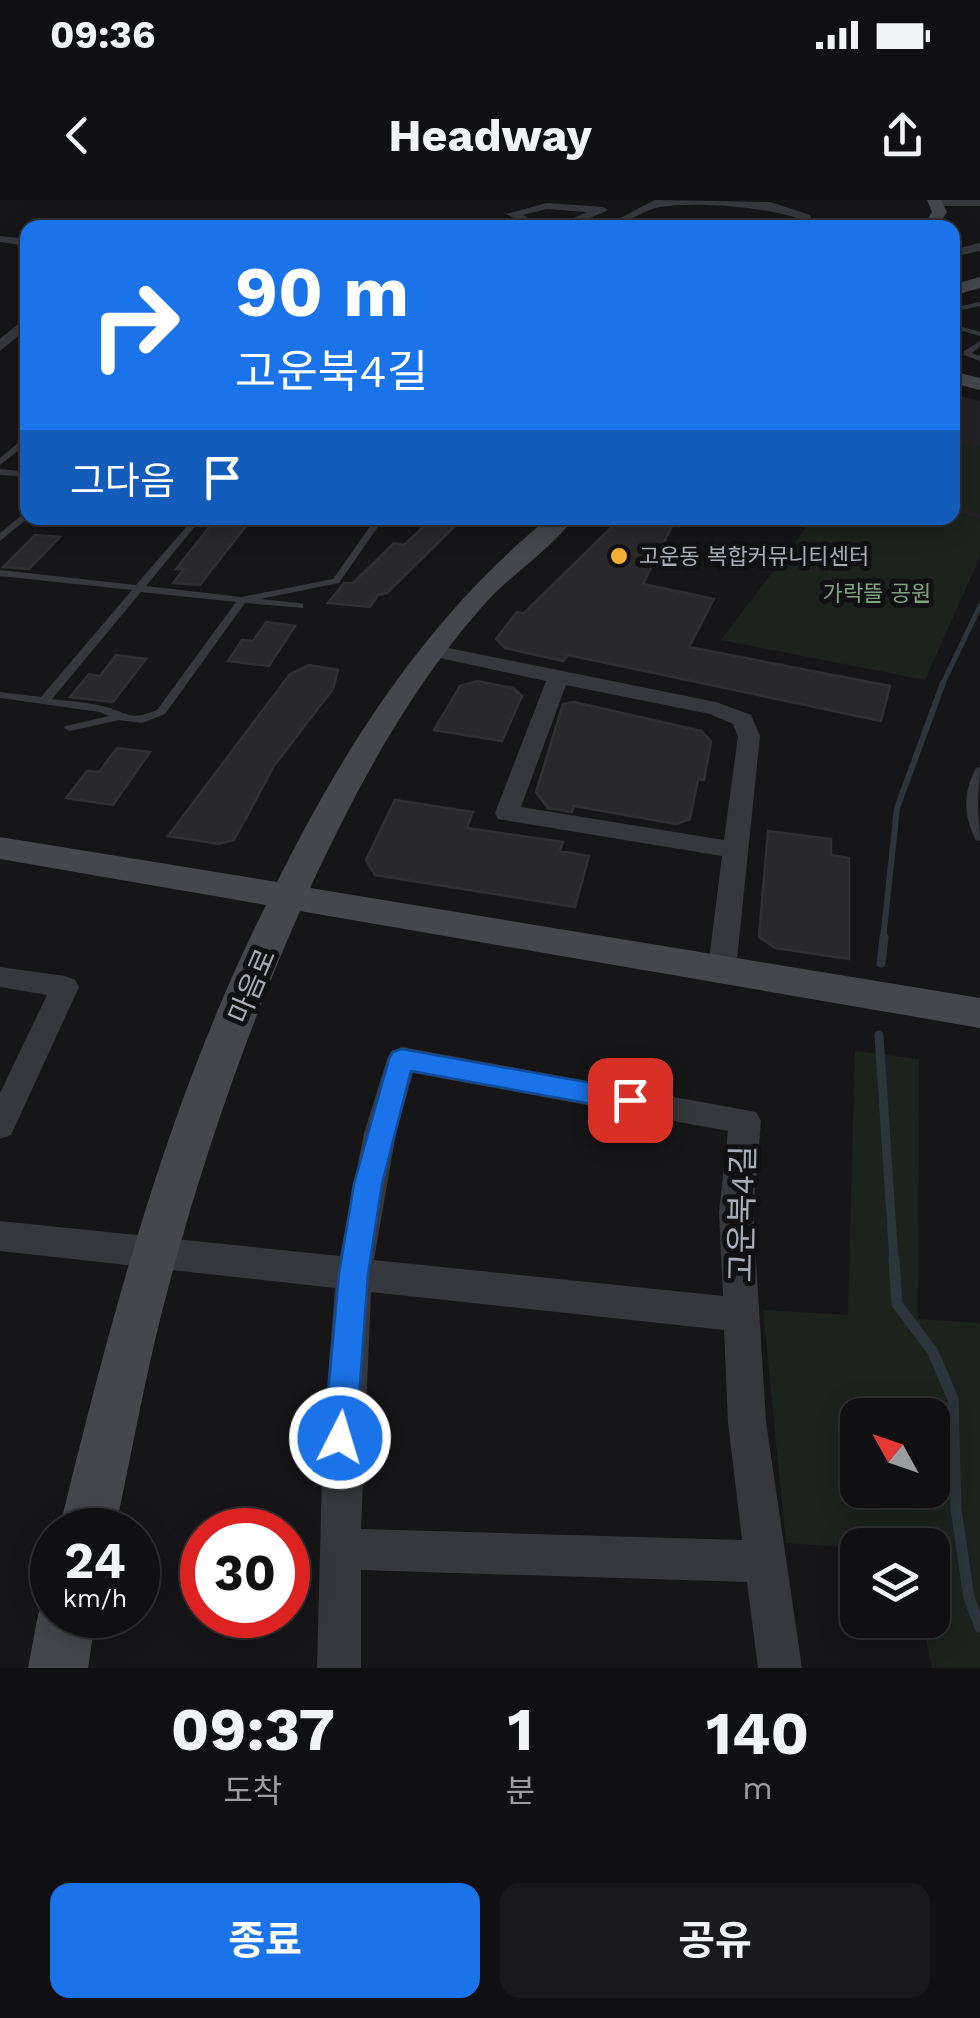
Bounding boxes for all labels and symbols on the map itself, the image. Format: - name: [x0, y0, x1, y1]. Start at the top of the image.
- place label: 고운동 복합커뮤니티센터: [639, 544, 869, 569]
- marker: 고운동 복합커뮤니티센터: [608, 545, 630, 567]
- park label: 가락뜰 공원: [823, 581, 931, 606]
- street label: 마음로: [222, 944, 282, 1028]
- pin: [588, 1058, 673, 1143]
- street label: 고운북4길: [722, 1145, 762, 1283]
- position arrow: [288, 1386, 392, 1490]
- north arrow: [840, 1398, 950, 1508]
- speed limit sign: 30: [180, 1508, 310, 1638]

